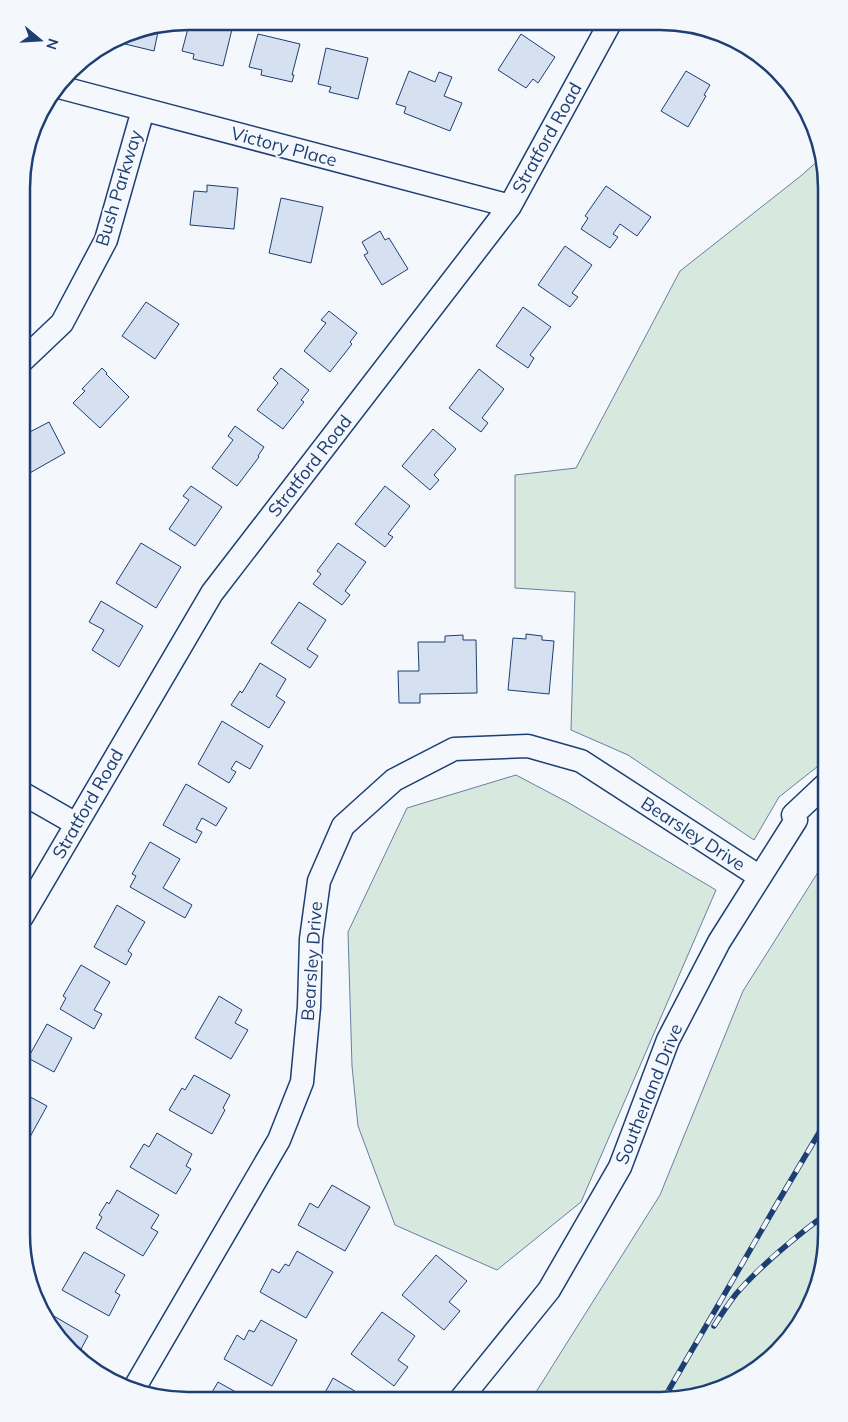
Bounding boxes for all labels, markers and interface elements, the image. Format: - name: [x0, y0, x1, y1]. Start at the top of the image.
- north arrow: [15, 15, 65, 65]
- text: N: [42, 36, 63, 52]
- street label: Stratford Road: [507, 78, 586, 197]
- street label: Victory Place: [229, 121, 340, 172]
- street label: Bush Parkway: [90, 127, 147, 249]
- street label: Stratford Road: [263, 410, 357, 521]
- street label: Stratford Road: [47, 745, 128, 863]
- street label: Bearsley Drive: [637, 791, 750, 876]
- street label: Bearsley Drive: [296, 900, 327, 1022]
- street label: Southerland Drive: [610, 1020, 687, 1168]

